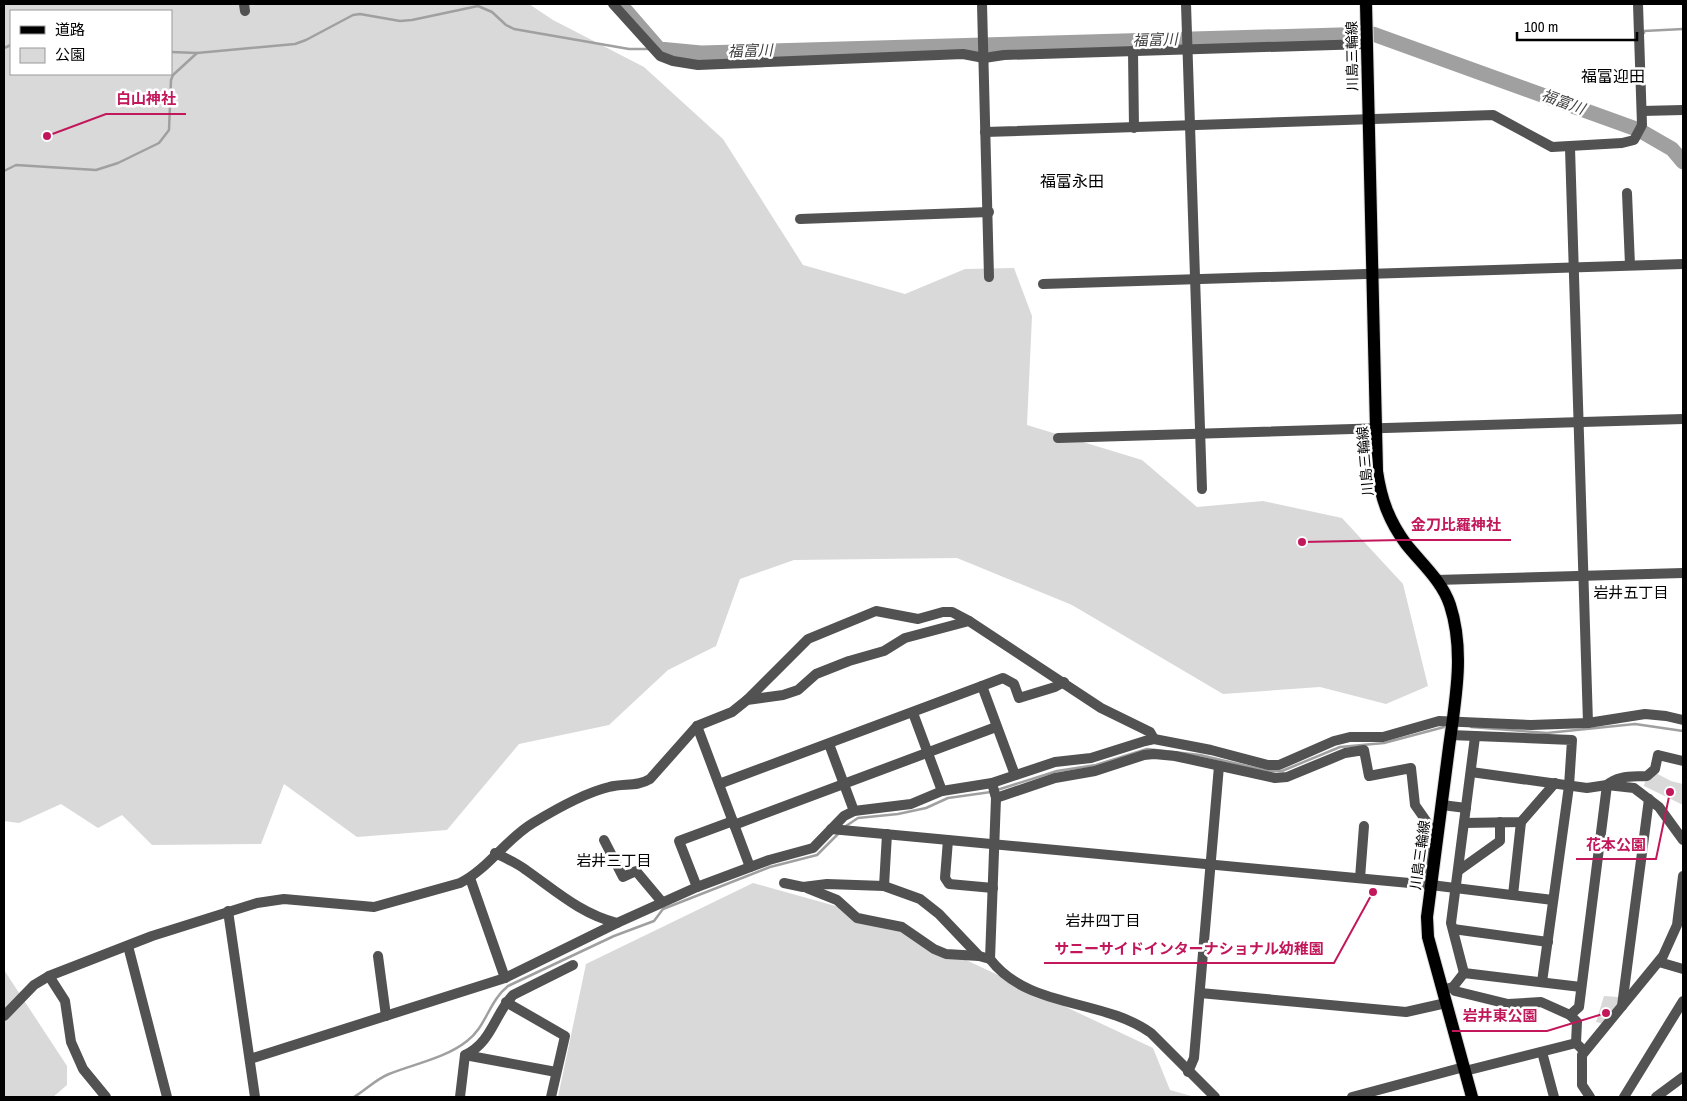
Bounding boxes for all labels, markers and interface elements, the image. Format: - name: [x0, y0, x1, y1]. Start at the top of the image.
- legend: [10, 10, 172, 75]
- scale bar: [1517, 10, 1637, 42]
- text: 100 m: [1524, 16, 1558, 37]
- text: 道路: [55, 19, 85, 40]
- street label: 川島三輪線: [1342, 21, 1362, 91]
- water label: 福富川: [1132, 28, 1180, 51]
- water label: 福富川: [727, 39, 775, 62]
- text: 公園: [55, 44, 85, 65]
- district label: 福富迎田: [1581, 65, 1645, 87]
- callout: 白山神社: [106, 84, 186, 114]
- water label: 福富川: [1538, 84, 1590, 120]
- text: 白山神社: [116, 88, 176, 109]
- district label: 福富永田: [1040, 170, 1104, 192]
- street label: 川島三輪線: [1353, 425, 1377, 497]
- callout: 金刀比羅神社: [1401, 510, 1511, 540]
- text: 金刀比羅神社: [1411, 514, 1501, 535]
- district label: 岩井五丁目: [1593, 582, 1669, 603]
- street label: 川島三輪線: [1406, 819, 1434, 891]
- callout: 花本公園: [1576, 829, 1656, 859]
- text: 花本公園: [1586, 834, 1646, 855]
- district label: 岩井三丁目: [576, 850, 652, 871]
- district label: 岩井四丁目: [1065, 910, 1141, 931]
- callout: サニーサイドインターナショナル幼稚園: [1044, 933, 1334, 963]
- text: サニーサイドインターナショナル幼稚園: [1054, 938, 1324, 959]
- callout: 岩井東公園: [1452, 1001, 1547, 1031]
- text: 岩井東公園: [1462, 1005, 1538, 1026]

